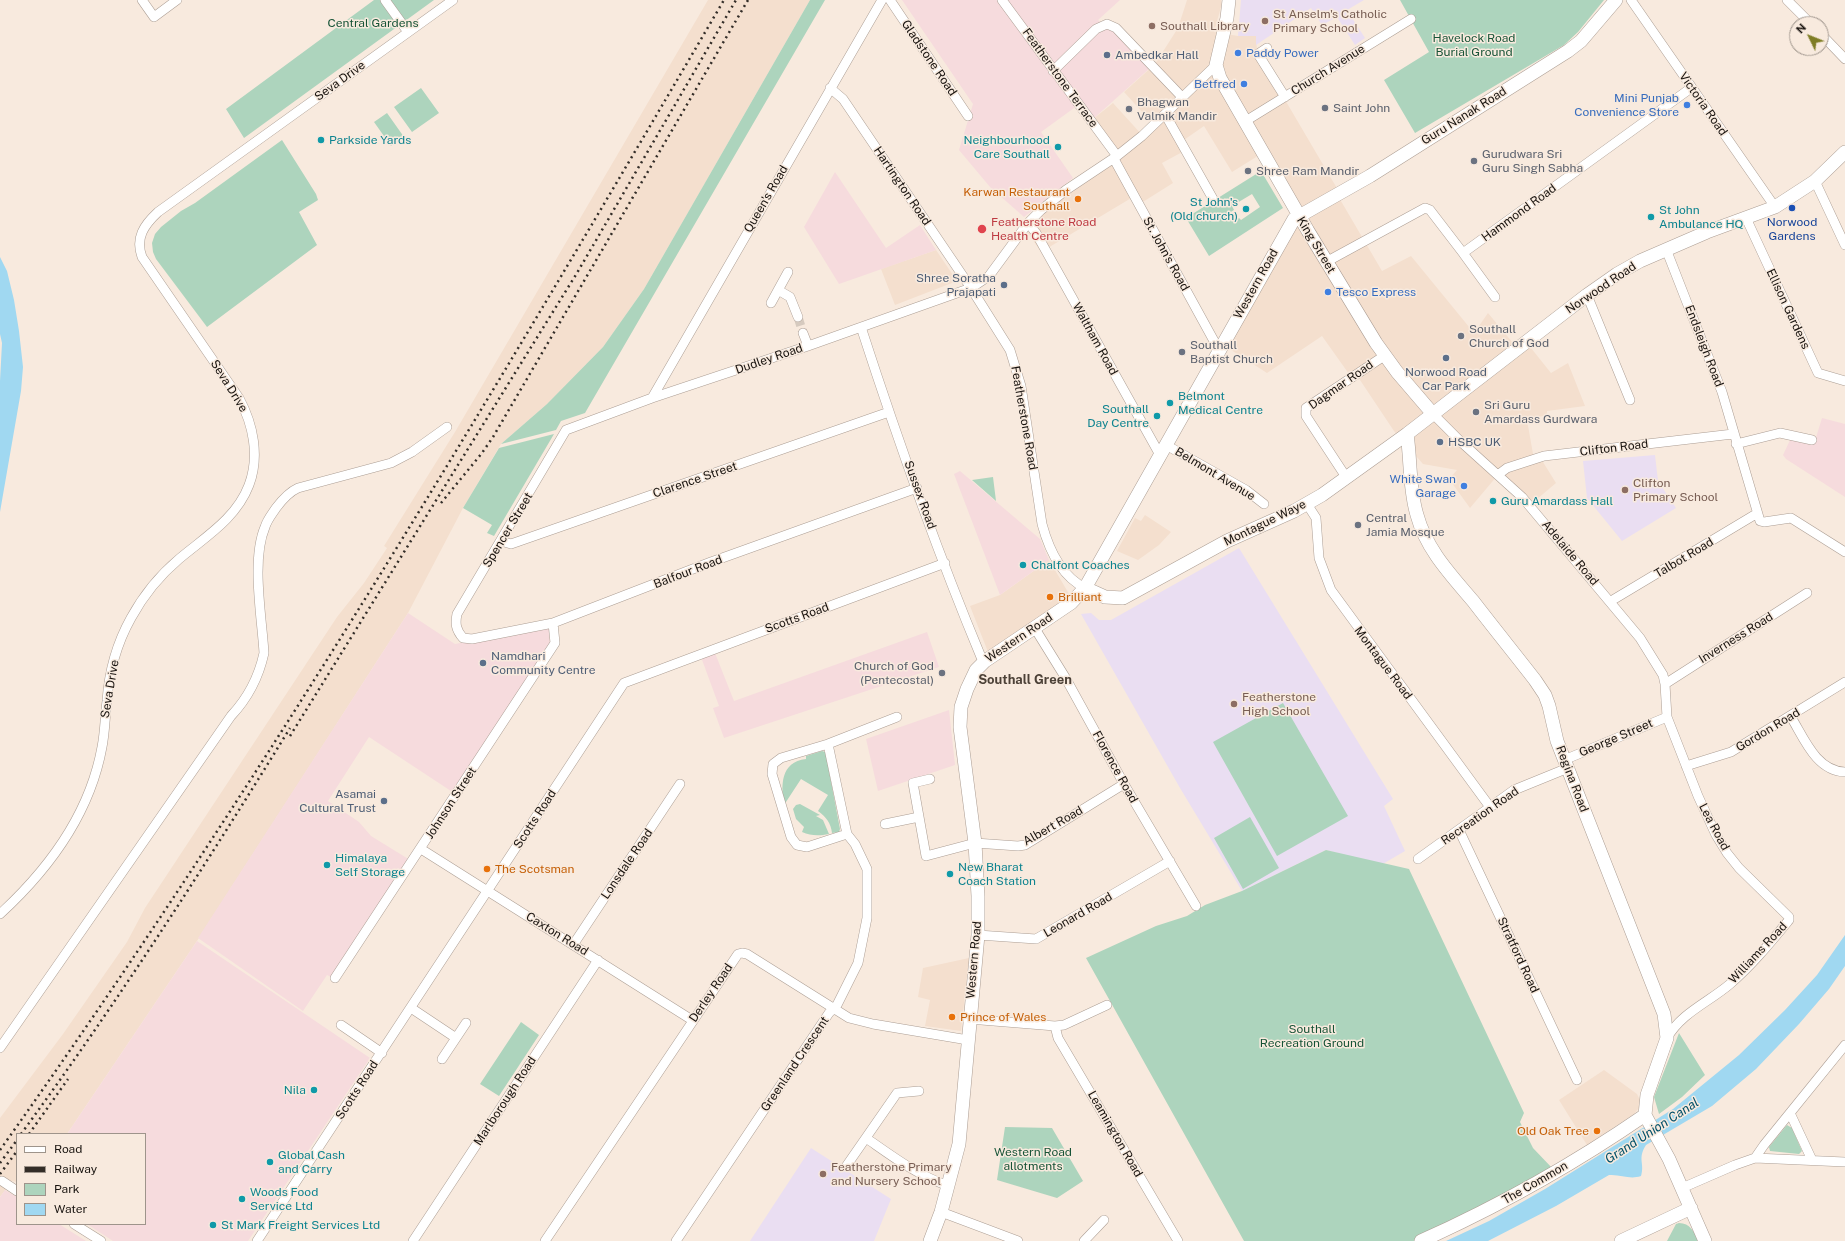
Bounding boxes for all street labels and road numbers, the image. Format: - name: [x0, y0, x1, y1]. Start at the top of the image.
- street label: Gladstone Road: [898, 17, 960, 99]
- street label: Featherstone Terrace: [1019, 26, 1101, 130]
- street label: Church Avenue: [1288, 42, 1368, 98]
- street label: Seva Drive: [312, 58, 368, 104]
- street label: Victoria Road: [1676, 69, 1730, 139]
- street label: Guru Nanak Road: [1419, 84, 1509, 148]
- street label: Hartington Road: [870, 144, 934, 228]
- street label: Queen's Road: [741, 163, 791, 235]
- street label: Hammond Road: [1479, 181, 1559, 245]
- street label: King Street: [1293, 214, 1339, 276]
- street label: St. John's Road: [1140, 215, 1192, 293]
- street label: Western Road: [1231, 246, 1281, 322]
- street label: Norwood Road: [1563, 259, 1639, 317]
- street label: Ellison Gardens: [1763, 267, 1813, 351]
- street label: Waltham Road: [1069, 300, 1121, 378]
- street label: Endsleigh Road: [1682, 303, 1726, 389]
- street label: Dudley Road: [733, 341, 805, 377]
- street label: Seva Drive: [207, 357, 251, 415]
- street label: Dagmar Road: [1306, 357, 1376, 413]
- street label: Featherstone Road: [1008, 365, 1040, 471]
- street label: Clifton Road: [1579, 437, 1649, 459]
- street label: Belmont Avenue: [1172, 444, 1258, 504]
- street label: Clarence Street: [651, 459, 739, 501]
- street label: Sussex Road: [901, 459, 939, 531]
- street label: Spencer Street: [480, 490, 536, 570]
- street label: Montague Waye: [1222, 497, 1308, 549]
- street label: Adelaide Road: [1539, 517, 1601, 589]
- street label: Talbot Road: [1652, 535, 1716, 581]
- street label: Balfour Road: [652, 552, 724, 592]
- street label: Scotts Road: [763, 600, 831, 636]
- street label: Inverness Road: [1696, 609, 1776, 667]
- street label: Western Road: [983, 610, 1055, 666]
- street label: Montague Road: [1351, 624, 1415, 702]
- street label: Seva Drive: [98, 659, 122, 719]
- street label: Gordon Road: [1733, 705, 1803, 755]
- street label: George Street: [1577, 716, 1655, 760]
- street label: Florence Road: [1089, 728, 1141, 806]
- street label: Regina Road: [1553, 744, 1591, 814]
- street label: Johnson Street: [422, 764, 480, 842]
- street label: Recreation Road: [1438, 784, 1522, 848]
- street label: Scotts Road: [511, 787, 559, 851]
- street label: Lea Road: [1696, 801, 1732, 853]
- street label: Albert Road: [1021, 803, 1085, 849]
- street label: Lonsdale Road: [598, 826, 656, 902]
- street label: Leonard Road: [1041, 890, 1115, 940]
- street label: Caxton Road: [523, 909, 591, 959]
- street label: Stratford Road: [1494, 915, 1542, 995]
- street label: Williams Road: [1726, 919, 1790, 987]
- street label: Western Road: [963, 921, 985, 999]
- street label: Derley Road: [686, 961, 736, 1025]
- street label: Greenland Crescent: [758, 1014, 832, 1114]
- street label: Marlborough Road: [471, 1054, 539, 1148]
- street label: Scotts Road: [333, 1058, 381, 1122]
- street label: Leamington Road: [1084, 1088, 1146, 1180]
- street label: The Common: [1500, 1158, 1570, 1208]

